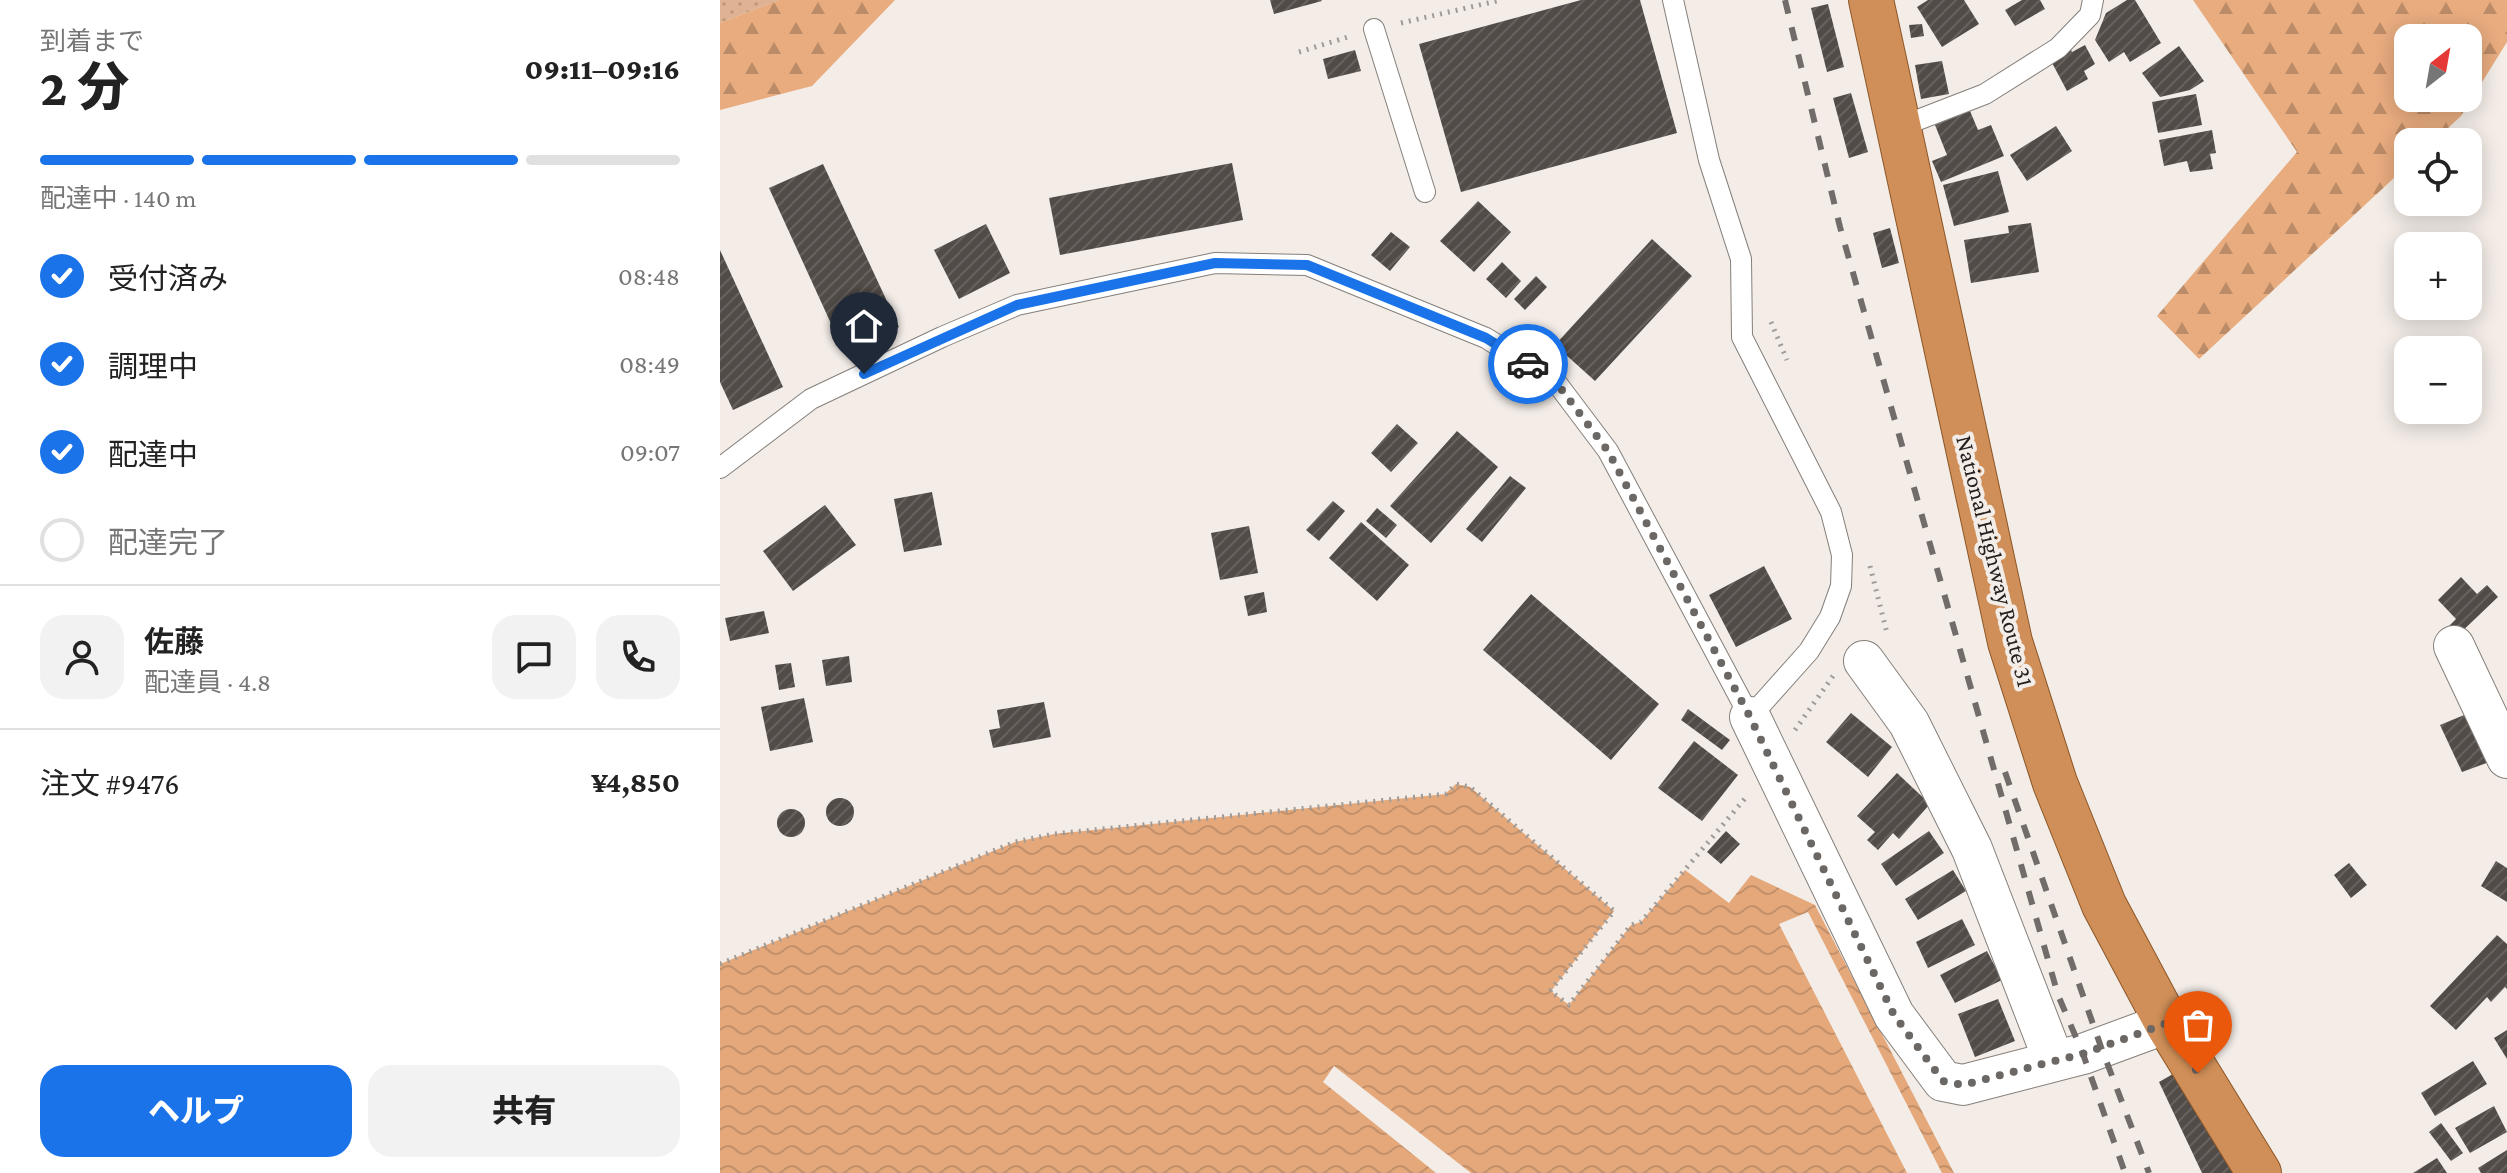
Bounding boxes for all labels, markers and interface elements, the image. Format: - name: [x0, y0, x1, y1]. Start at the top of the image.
- north arrow: [2394, 24, 2482, 112]
- map controls: [2394, 24, 2482, 424]
- text: 到着まで: [40, 27, 144, 56]
- text: 09:11–09:16: [525, 52, 680, 85]
- text: 2 分: [40, 58, 129, 116]
- button: locate: [2394, 128, 2482, 216]
- text: 配達中 · 140 m: [40, 184, 196, 213]
- button: +: [2394, 232, 2482, 320]
- icon: check: [40, 254, 84, 298]
- text: 受付済み: [108, 262, 228, 295]
- text: 08:48: [618, 262, 680, 291]
- pin: [830, 292, 898, 374]
- icon: home: [842, 304, 886, 348]
- courier: [1488, 324, 1568, 404]
- button: −: [2394, 336, 2482, 424]
- icon: check: [40, 342, 84, 386]
- icon: car: [1506, 342, 1550, 386]
- text: 調理中: [108, 350, 198, 383]
- text: 08:49: [619, 350, 680, 379]
- icon: check: [40, 430, 84, 474]
- street label: National Highway Route 31: [1951, 432, 2040, 689]
- text: 配達中: [108, 438, 198, 471]
- text: 09:07: [620, 438, 680, 467]
- text: 配達完了: [108, 526, 228, 559]
- button: person: [40, 615, 124, 699]
- button: chat: [492, 615, 576, 699]
- button: phone: [596, 615, 680, 699]
- text: 佐藤: [144, 625, 204, 658]
- text: 配達員 · 4.8: [144, 668, 271, 697]
- text: ¥4,850: [591, 765, 680, 798]
- text: 注文 #9476: [40, 767, 179, 800]
- pin: [2164, 991, 2232, 1073]
- icon: bag: [2176, 1003, 2220, 1047]
- button: ヘルプ: [40, 1065, 352, 1157]
- button: 共有: [368, 1065, 680, 1157]

